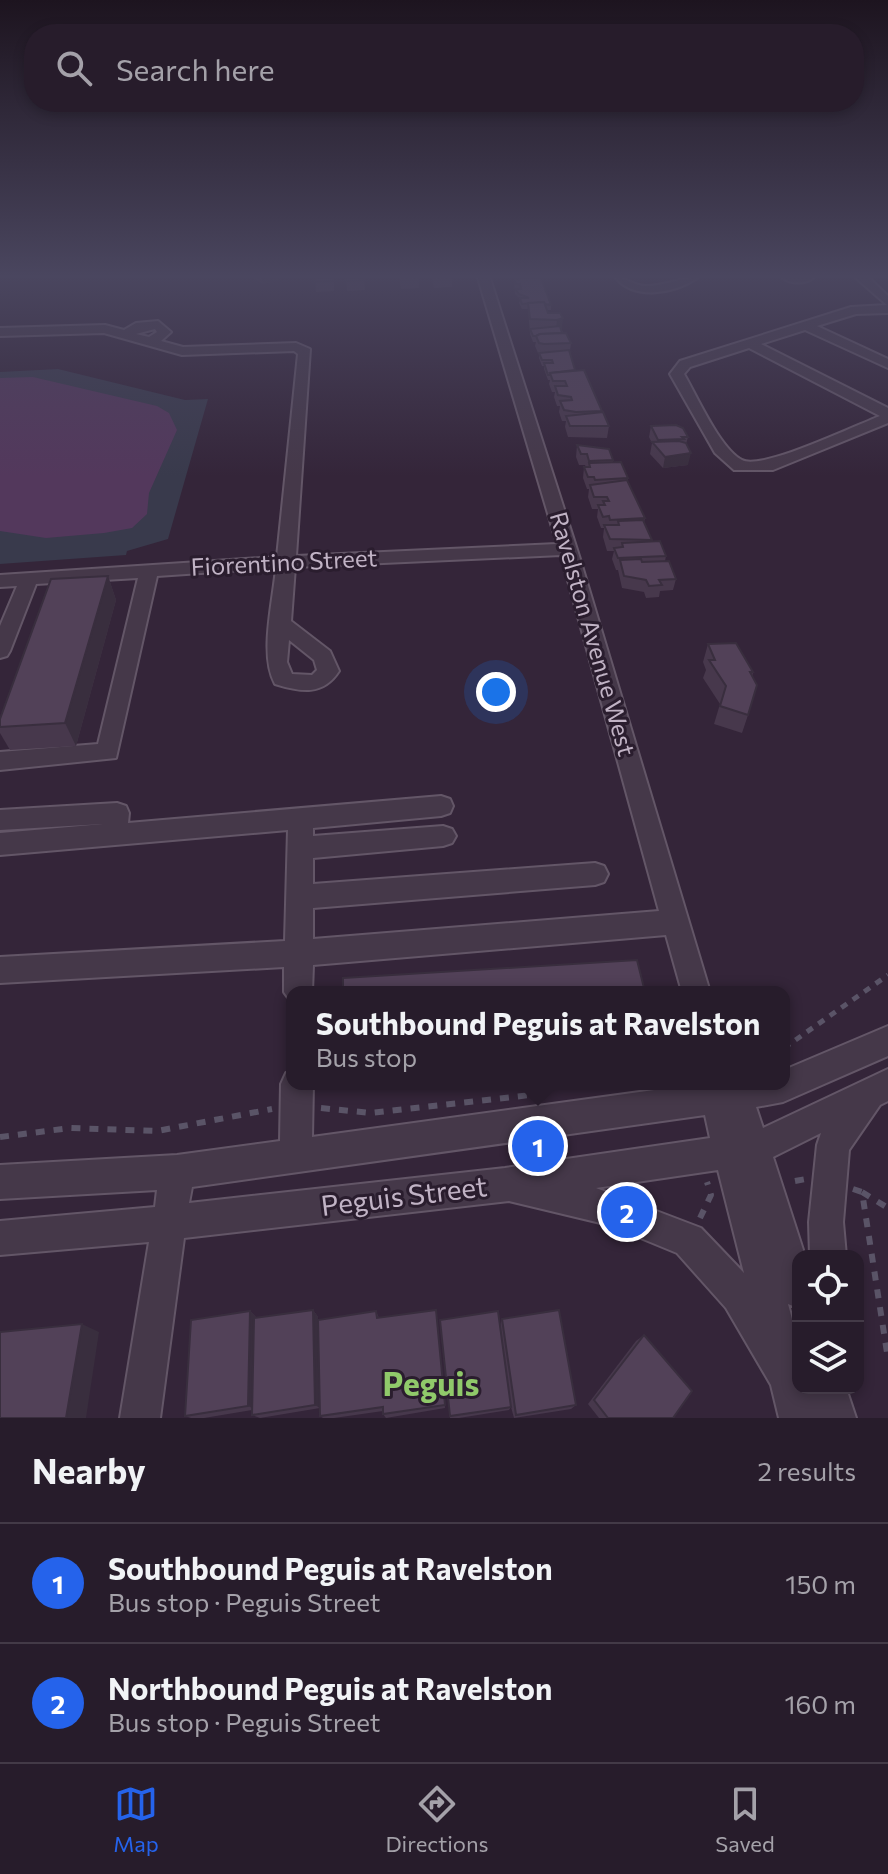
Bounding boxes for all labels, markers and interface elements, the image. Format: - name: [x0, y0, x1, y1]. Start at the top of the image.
- search box: [24, 24, 864, 112]
- icon: search: [52, 46, 96, 90]
- text: Search here: [116, 50, 275, 87]
- street label: Ravelston Avenue West: [545, 508, 642, 759]
- street label: Fiorentino Street: [190, 542, 378, 581]
- your location: [476, 672, 516, 712]
- popup: [286, 986, 790, 1090]
- text: Southbound Peguis at Ravelston: [316, 1004, 760, 1041]
- text: Bus stop: [316, 1041, 417, 1072]
- pin: 1: [512, 1116, 564, 1176]
- street label: Peguis Street: [319, 1168, 489, 1222]
- pin: 2: [601, 1182, 653, 1242]
- map controls: [792, 1250, 864, 1394]
- button: locate: [792, 1250, 864, 1322]
- button: layers: [792, 1322, 864, 1394]
- district label: Peguis: [383, 1363, 479, 1403]
- text: Nearby: [32, 1449, 146, 1491]
- text: 2 results: [758, 1455, 856, 1486]
- text: Southbound Peguis at Ravelston: [108, 1549, 553, 1586]
- text: 1: [52, 1568, 64, 1599]
- text: 150 m: [785, 1568, 856, 1599]
- text: Bus stop · Peguis Street: [108, 1586, 381, 1617]
- text: Northbound Peguis at Ravelston: [108, 1669, 552, 1706]
- text: 2: [51, 1688, 65, 1719]
- text: 160 m: [784, 1688, 856, 1719]
- text: Bus stop · Peguis Street: [108, 1706, 381, 1737]
- tab: Map: [113, 1782, 159, 1857]
- tab: Directions: [385, 1782, 489, 1857]
- tab: Saved: [715, 1782, 775, 1857]

